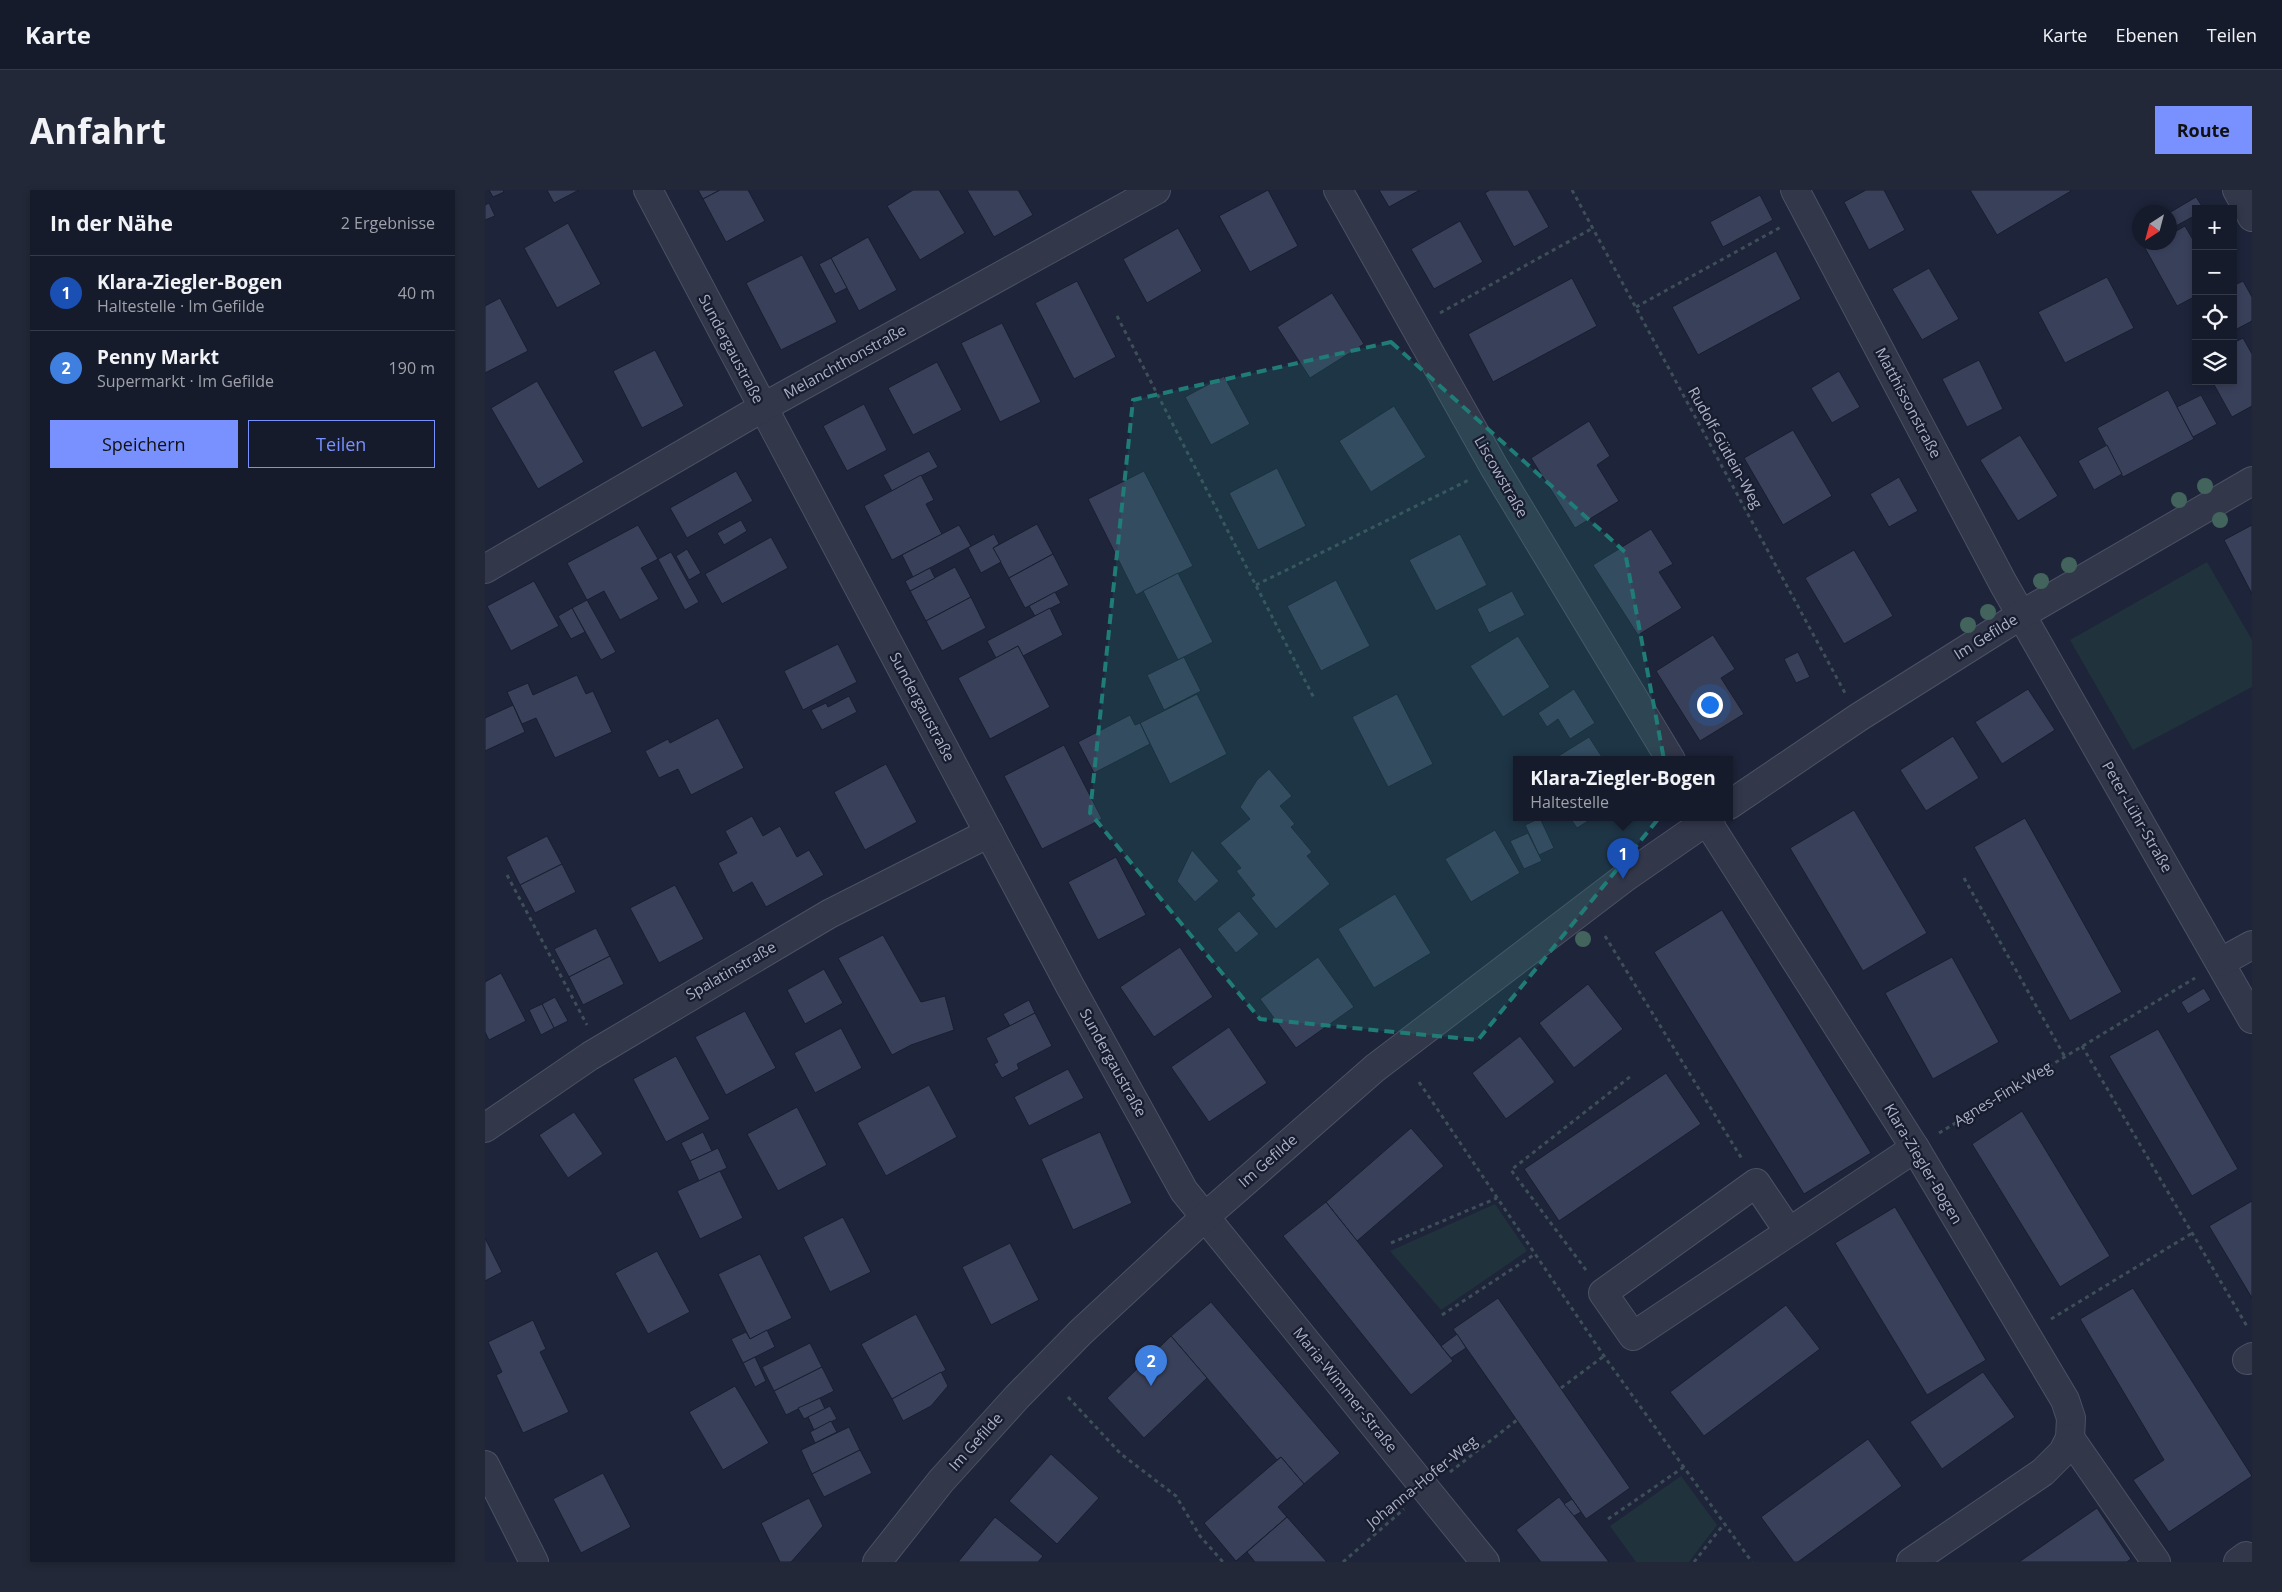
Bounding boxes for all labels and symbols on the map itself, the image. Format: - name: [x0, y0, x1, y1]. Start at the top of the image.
- north arrow: [2132, 205, 2177, 250]
- street label: Sundergaustraße: [695, 291, 769, 407]
- street label: Melanchthonstraße: [780, 319, 909, 403]
- street label: Matthissonstraße: [1871, 344, 1947, 461]
- street label: Rudolf-Gütlein-Weg: [1684, 383, 1768, 512]
- street label: Liscowstraße: [1470, 432, 1533, 521]
- street label: Im Gefilde: [1950, 609, 2021, 664]
- street label: Sundergaustraße: [886, 649, 960, 765]
- your location: [1697, 692, 1723, 718]
- street label: Peter-Lühr-Straße: [2098, 757, 2178, 876]
- pin: 1: [1607, 838, 1639, 879]
- street label: Spalatinstraße: [682, 936, 779, 1004]
- street label: Sundergaustraße: [1076, 1005, 1152, 1120]
- street label: Agnes-Fink-Weg: [1950, 1056, 2055, 1130]
- street label: Klara-Ziegler-Bogen: [1880, 1100, 1968, 1227]
- street label: Im Gefilde: [1234, 1129, 1301, 1191]
- street label: Maria-Wimmer-Straße: [1289, 1323, 1402, 1456]
- pin: 2: [1135, 1345, 1167, 1386]
- street label: Im Gefilde: [944, 1408, 1007, 1475]
- street label: Johanna-Hofer-Weg: [1360, 1430, 1481, 1533]

